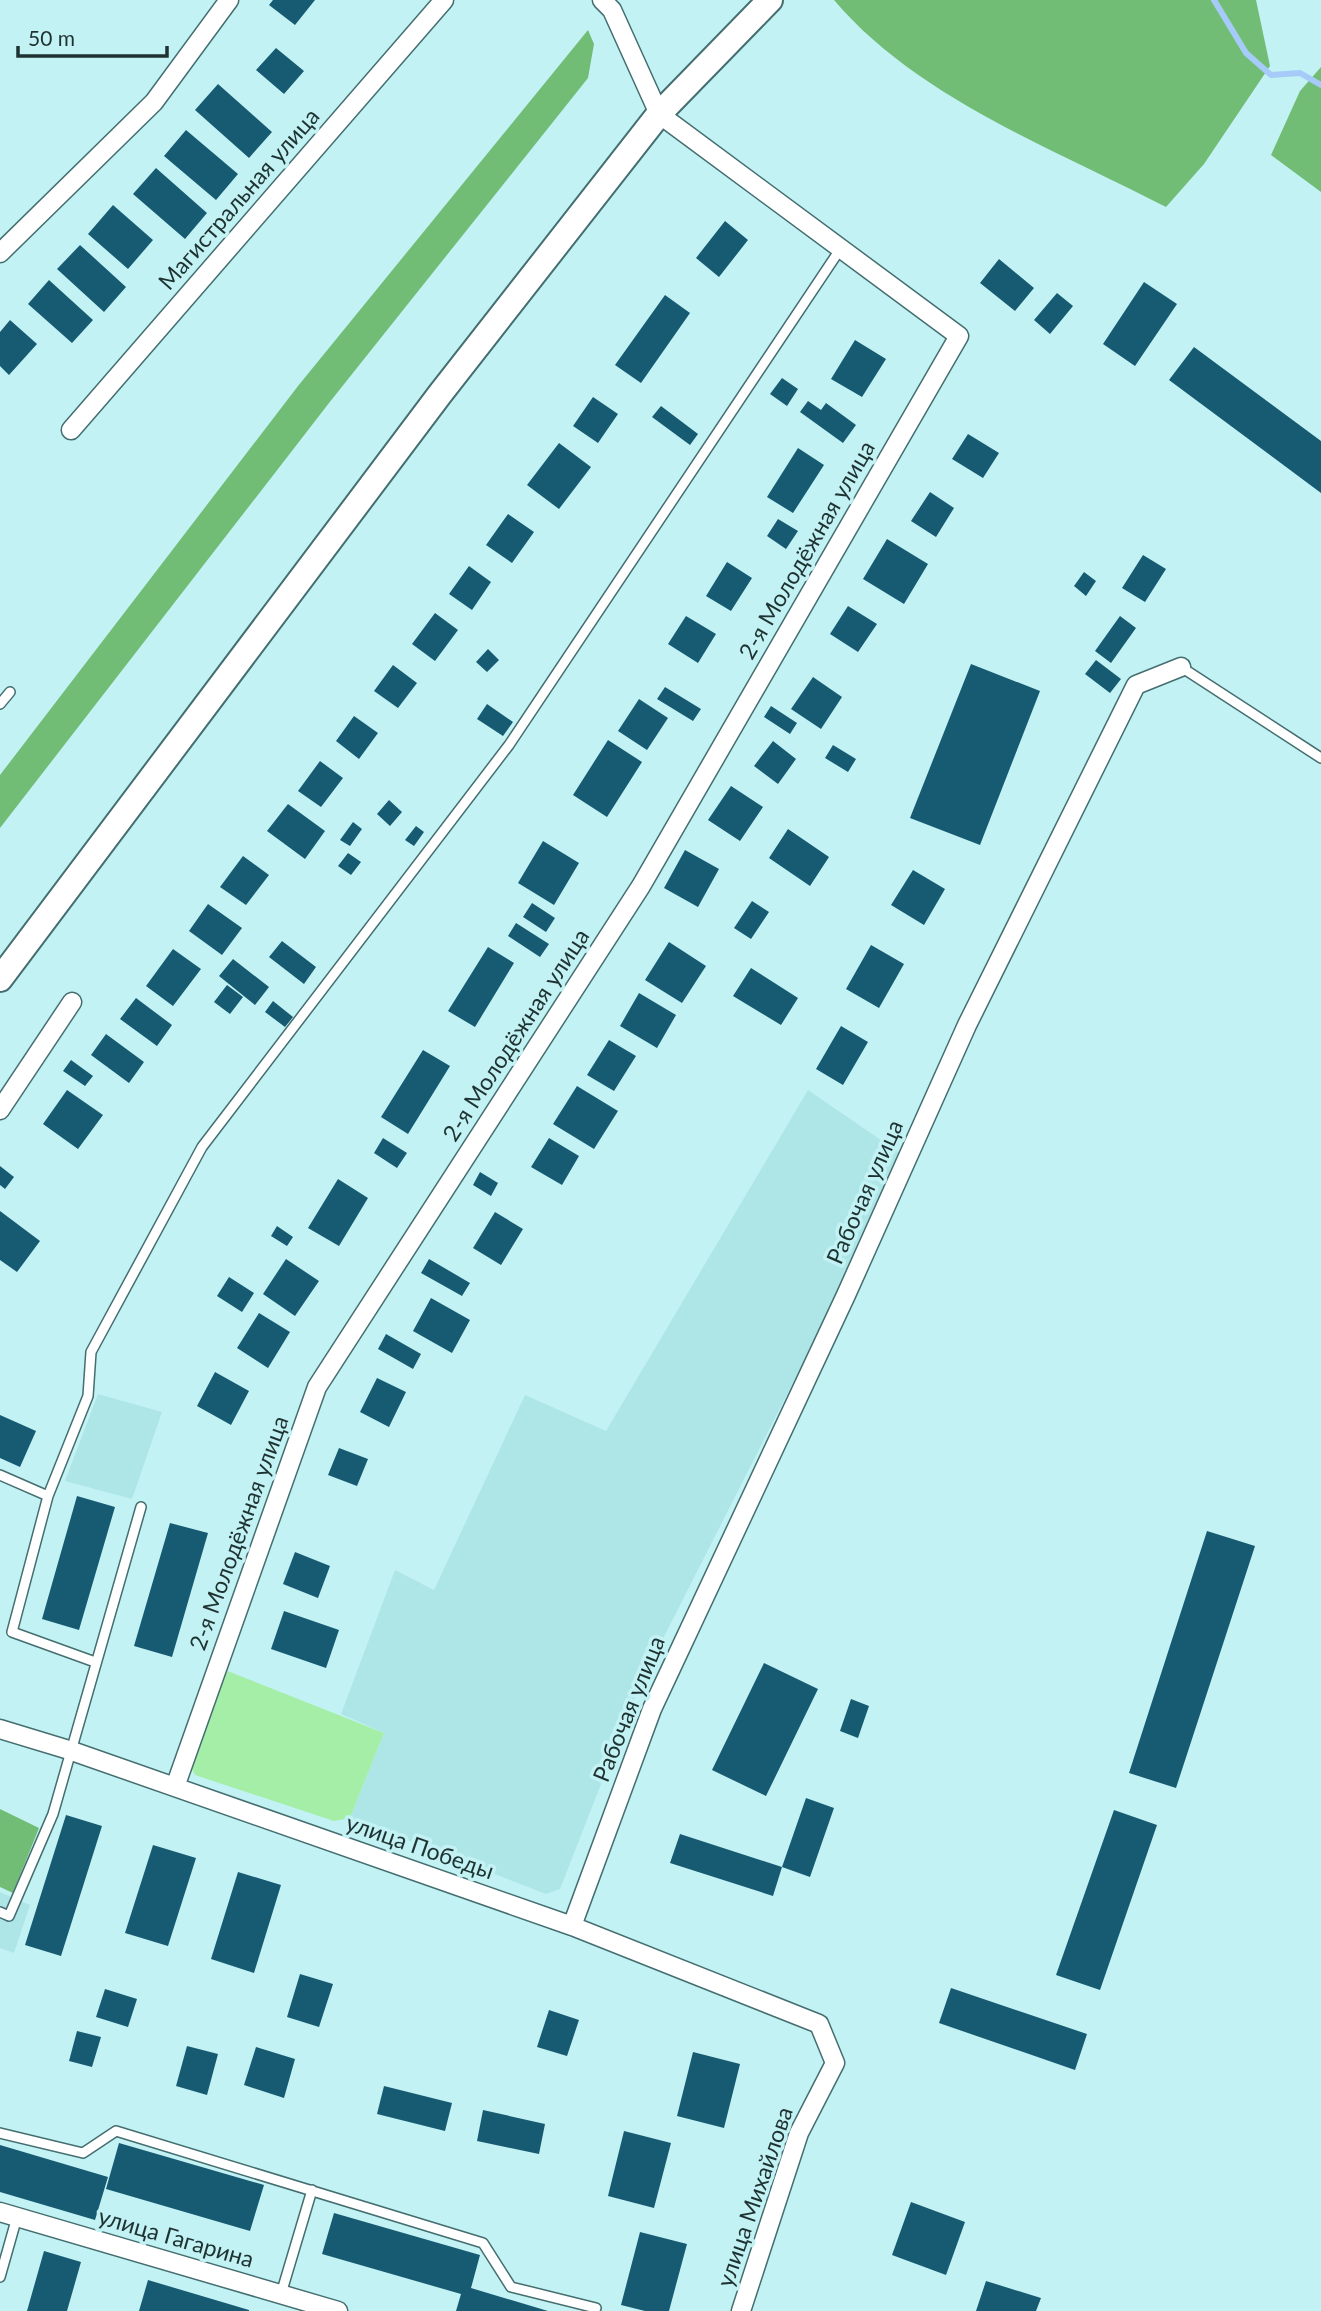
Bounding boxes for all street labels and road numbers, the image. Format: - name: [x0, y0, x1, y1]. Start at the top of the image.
- street label: Магистральная улица: [152, 102, 325, 295]
- street label: 2-я Молодёжная улица: [732, 435, 880, 664]
- street label: 2-я Молодёжная улица: [436, 923, 594, 1146]
- street label: Рабочая улица: [820, 1115, 908, 1268]
- street label: 2-я Молодёжная улица: [183, 1412, 294, 1654]
- street label: Рабочая улица: [586, 1632, 670, 1786]
- street label: улица Победы: [343, 1808, 498, 1884]
- street label: улица Михайлова: [710, 2103, 798, 2290]
- street label: улица Гагарина: [95, 2201, 257, 2273]

